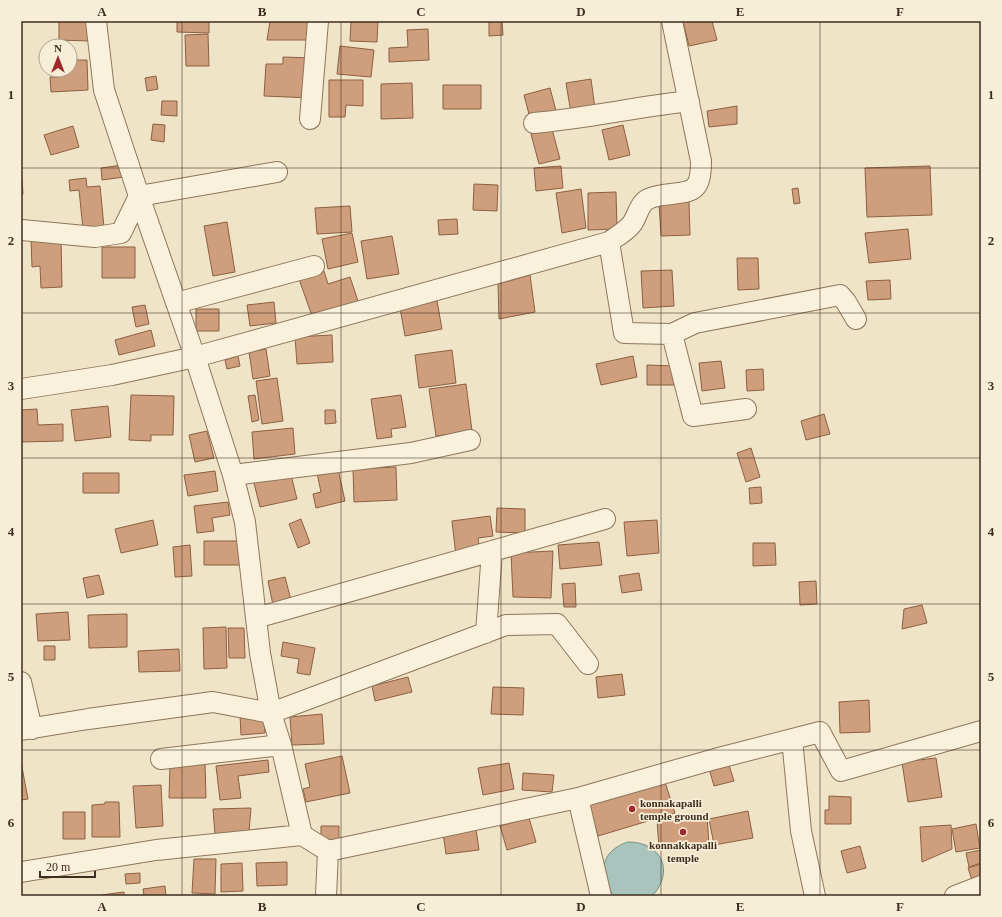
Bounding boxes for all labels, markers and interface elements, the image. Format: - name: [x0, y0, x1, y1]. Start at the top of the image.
- text: A: [97, 4, 107, 19]
- text: B: [258, 4, 267, 19]
- text: C: [416, 4, 426, 19]
- text: D: [576, 4, 586, 19]
- text: E: [736, 4, 744, 19]
- text: F: [896, 4, 904, 19]
- north arrow: [38, 38, 78, 78]
- text: N: [54, 42, 62, 54]
- text: 1: [8, 87, 14, 102]
- text: 1: [988, 87, 994, 102]
- text: 2: [8, 233, 14, 248]
- text: 2: [988, 233, 994, 248]
- text: 3: [8, 378, 15, 393]
- text: 3: [988, 378, 995, 393]
- text: 4: [8, 524, 15, 539]
- text: 4: [988, 524, 995, 539]
- text: 5: [8, 669, 15, 684]
- text: 5: [988, 669, 995, 684]
- place label: konnakapalli temple ground: [640, 797, 709, 822]
- marker: konnakapalli temple ground: [627, 804, 637, 814]
- text: 6: [8, 815, 15, 830]
- text: 6: [988, 815, 995, 830]
- marker: konnakkapalli temple: [678, 827, 688, 837]
- place label: konnakkapalli temple: [649, 839, 717, 864]
- scale bar: [40, 853, 95, 879]
- text: 20 m: [46, 860, 71, 874]
- text: A: [97, 899, 107, 914]
- text: B: [258, 899, 267, 914]
- text: C: [416, 899, 426, 914]
- text: D: [576, 899, 586, 914]
- text: E: [736, 899, 744, 914]
- text: F: [896, 899, 904, 914]

